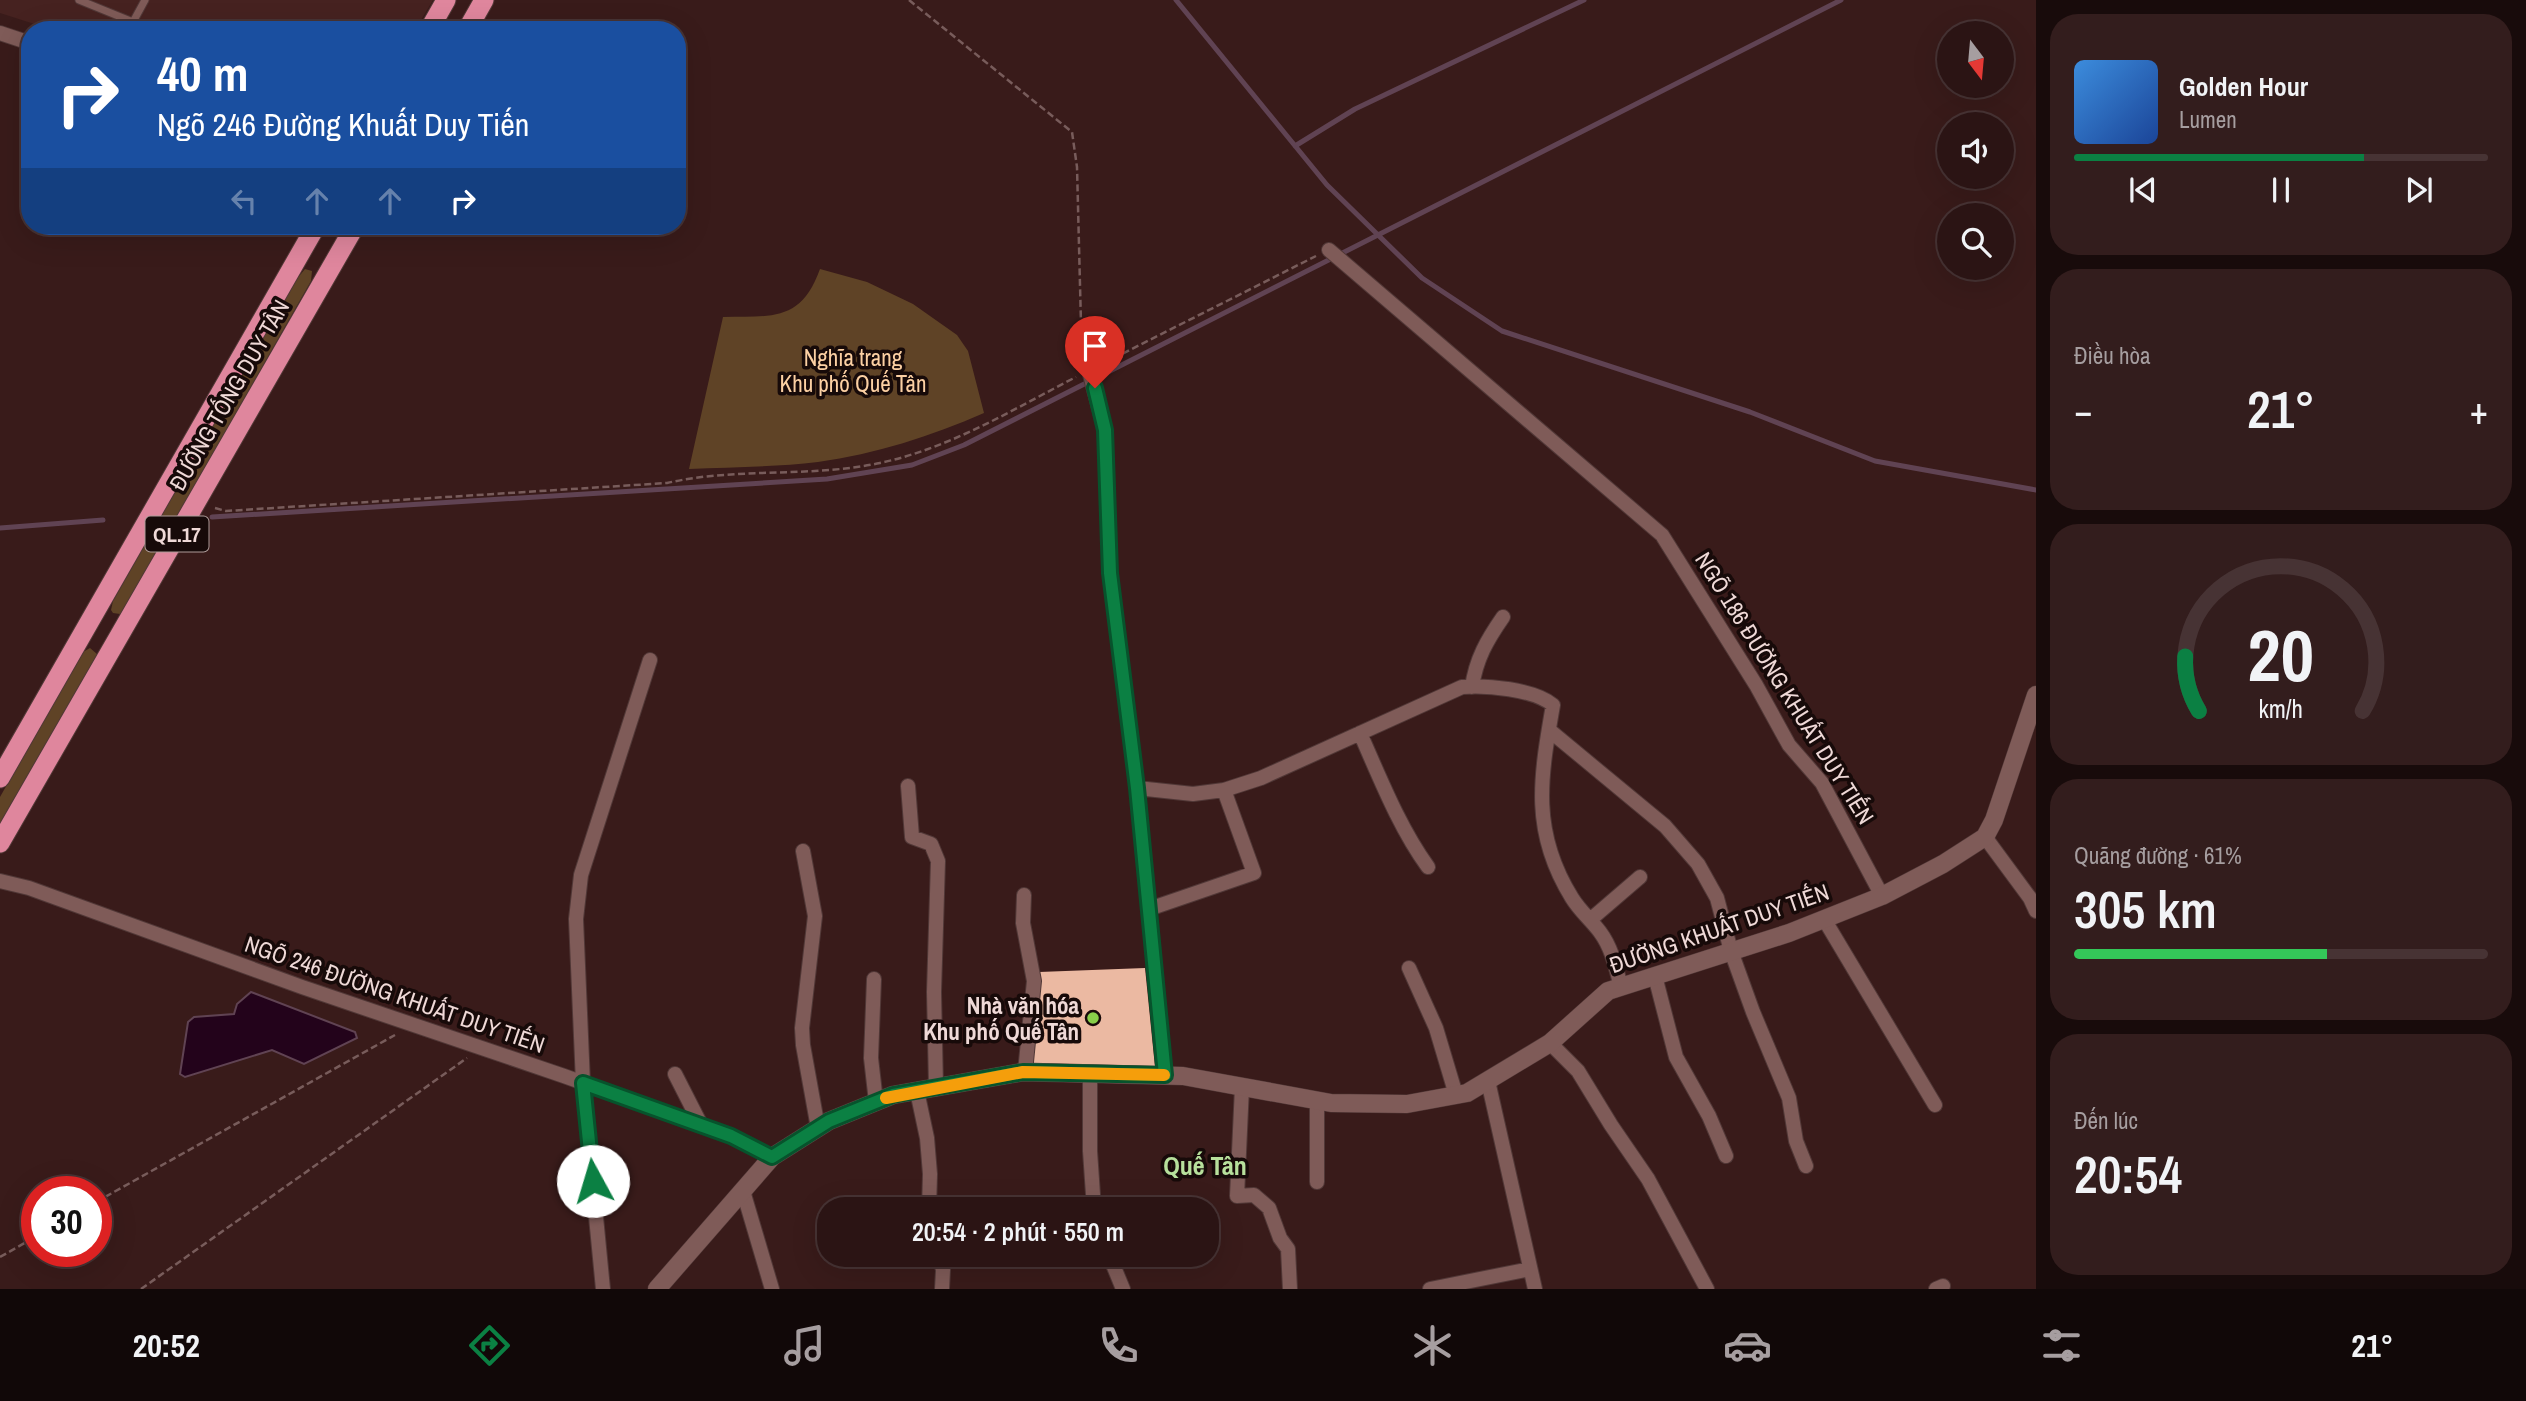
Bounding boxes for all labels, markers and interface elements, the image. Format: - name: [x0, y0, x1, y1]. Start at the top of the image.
- north arrow: [1937, 21, 2014, 98]
- map controls: [1937, 21, 2014, 280]
- text: 40 m: [157, 40, 249, 106]
- icon: right: [42, 49, 133, 140]
- text: Golden Hour: [2179, 69, 2308, 104]
- text: Ngõ 246 Đường Khuất Duy Tiến: [157, 103, 529, 146]
- text: Lumen: [2179, 104, 2237, 135]
- button: sound: [1937, 112, 2014, 189]
- icon: previous: [2124, 171, 2162, 209]
- icon: pause: [2262, 171, 2300, 209]
- icon: next: [2400, 171, 2438, 209]
- icon: left: [225, 182, 263, 220]
- icon: ahead: [298, 182, 336, 220]
- icon: ahead: [371, 182, 409, 220]
- icon: right: [444, 182, 482, 220]
- button: search: [1937, 203, 2014, 280]
- street label: ĐƯỜNG TỐNG DUY TÂN: [162, 294, 296, 496]
- pin: [1065, 316, 1125, 388]
- icon: arrive: [1076, 327, 1114, 365]
- text: Điều hòa: [2074, 340, 2151, 371]
- park label: Nghĩa trang Khu phố Quế Tân: [780, 342, 926, 399]
- text: 21°: [2247, 374, 2315, 444]
- text: −: [2074, 385, 2092, 436]
- text: +: [2470, 385, 2488, 436]
- road number: QL.17: [146, 516, 208, 552]
- street label: NGÕ 186 ĐƯỜNG KHUẤT DUY TIẾN: [1688, 546, 1882, 830]
- text: 20: [2248, 606, 2314, 704]
- text: km/h: [2259, 691, 2303, 725]
- text: Quãng đường · 61%: [2074, 840, 2242, 871]
- text: 305 km: [2074, 874, 2217, 944]
- street label: ĐƯỜNG KHUẤT DUY TIẾN: [1605, 876, 1833, 980]
- street label: NGÕ 246 ĐƯỜNG KHUẤT DUY TIẾN: [241, 928, 549, 1060]
- place label: Nhà văn hóa Khu phố Quế Tân: [923, 990, 1080, 1047]
- marker: Nhà văn hóa Khu phố Quế Tân: [1085, 1010, 1101, 1026]
- text: Đến lúc: [2074, 1105, 2138, 1136]
- text: 20:54: [2074, 1139, 2182, 1209]
- position arrow: [556, 1144, 630, 1218]
- district label: Quế Tân: [1163, 1148, 1247, 1183]
- speed limit sign: 30: [21, 1176, 112, 1267]
- text: 20:54 · 2 phút · 550 m: [912, 1214, 1124, 1249]
- icon: directions: [465, 1321, 514, 1370]
- icon: music: [780, 1321, 829, 1370]
- icon: phone: [1094, 1321, 1143, 1370]
- icon: climate: [1408, 1321, 1457, 1370]
- icon: car: [1723, 1321, 1772, 1370]
- icon: filters: [2037, 1321, 2086, 1370]
- text: 20:52: [133, 1324, 200, 1367]
- text: 21°: [2351, 1324, 2393, 1367]

